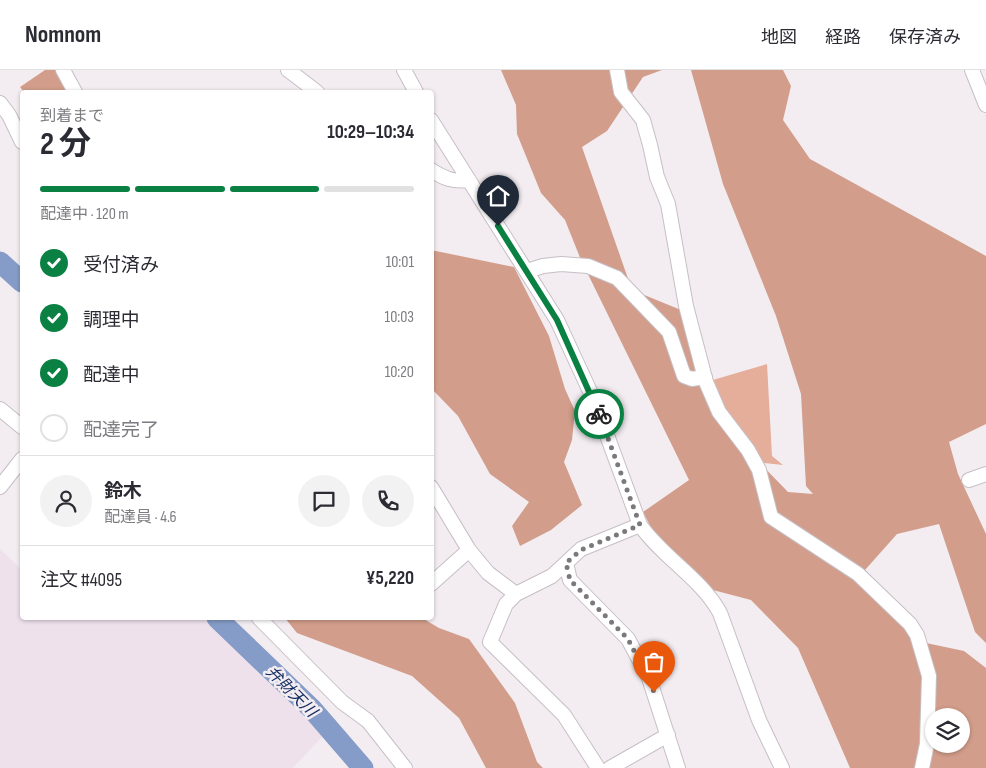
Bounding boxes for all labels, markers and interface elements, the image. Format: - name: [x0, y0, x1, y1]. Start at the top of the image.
- text: Nomnom: [25, 20, 101, 49]
- text: 地図: [761, 27, 797, 48]
- text: 経路: [825, 27, 861, 48]
- text: 保存済み: [889, 27, 961, 48]
- text: 到着まで: [40, 107, 104, 126]
- text: 10:29–10:34: [327, 121, 414, 144]
- text: 2 分: [40, 125, 91, 164]
- pin: [477, 175, 519, 226]
- icon: home: [484, 182, 512, 210]
- text: 配達中 · 120 m: [40, 205, 129, 224]
- icon: check: [40, 249, 68, 277]
- text: 10:01: [386, 253, 414, 272]
- text: 受付済み: [83, 254, 159, 277]
- icon: check: [40, 304, 68, 332]
- text: 10:03: [385, 308, 414, 327]
- text: 調理中: [83, 309, 140, 332]
- icon: check: [40, 359, 68, 387]
- text: 10:20: [385, 363, 414, 382]
- text: 配達中: [83, 364, 140, 387]
- courier: [574, 389, 624, 439]
- icon: bike: [585, 400, 613, 428]
- text: 配達完了: [83, 419, 159, 442]
- button: person: [40, 475, 92, 527]
- button: chat: [298, 475, 350, 527]
- button: phone: [362, 475, 414, 527]
- text: 鈴木: [104, 480, 142, 503]
- text: 配達員 · 4.6: [104, 508, 177, 527]
- text: ¥5,220: [366, 567, 414, 590]
- text: 注文 #4095: [40, 569, 122, 592]
- pin: [633, 641, 675, 692]
- icon: bag: [640, 648, 668, 676]
- water label: 弁財天川: [262, 663, 322, 723]
- map controls: [925, 708, 970, 753]
- button: layers: [925, 708, 970, 753]

